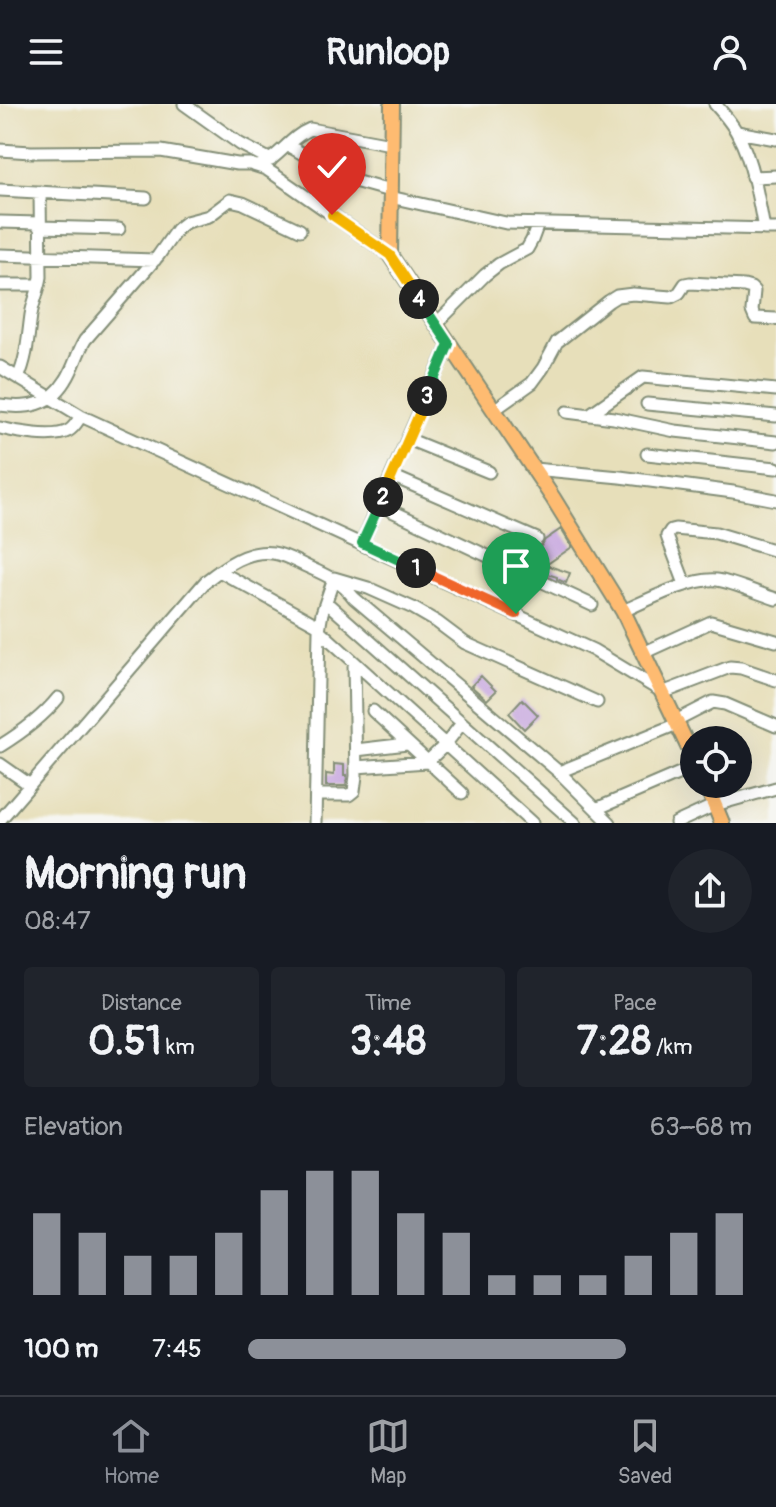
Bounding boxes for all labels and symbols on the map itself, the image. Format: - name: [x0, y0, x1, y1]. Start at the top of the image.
- pin: [298, 133, 366, 215]
- pin: 4: [399, 279, 439, 319]
- pin: 3: [407, 376, 447, 416]
- pin: 2: [363, 477, 403, 517]
- pin: [482, 532, 550, 614]
- pin: 1: [396, 548, 436, 588]

